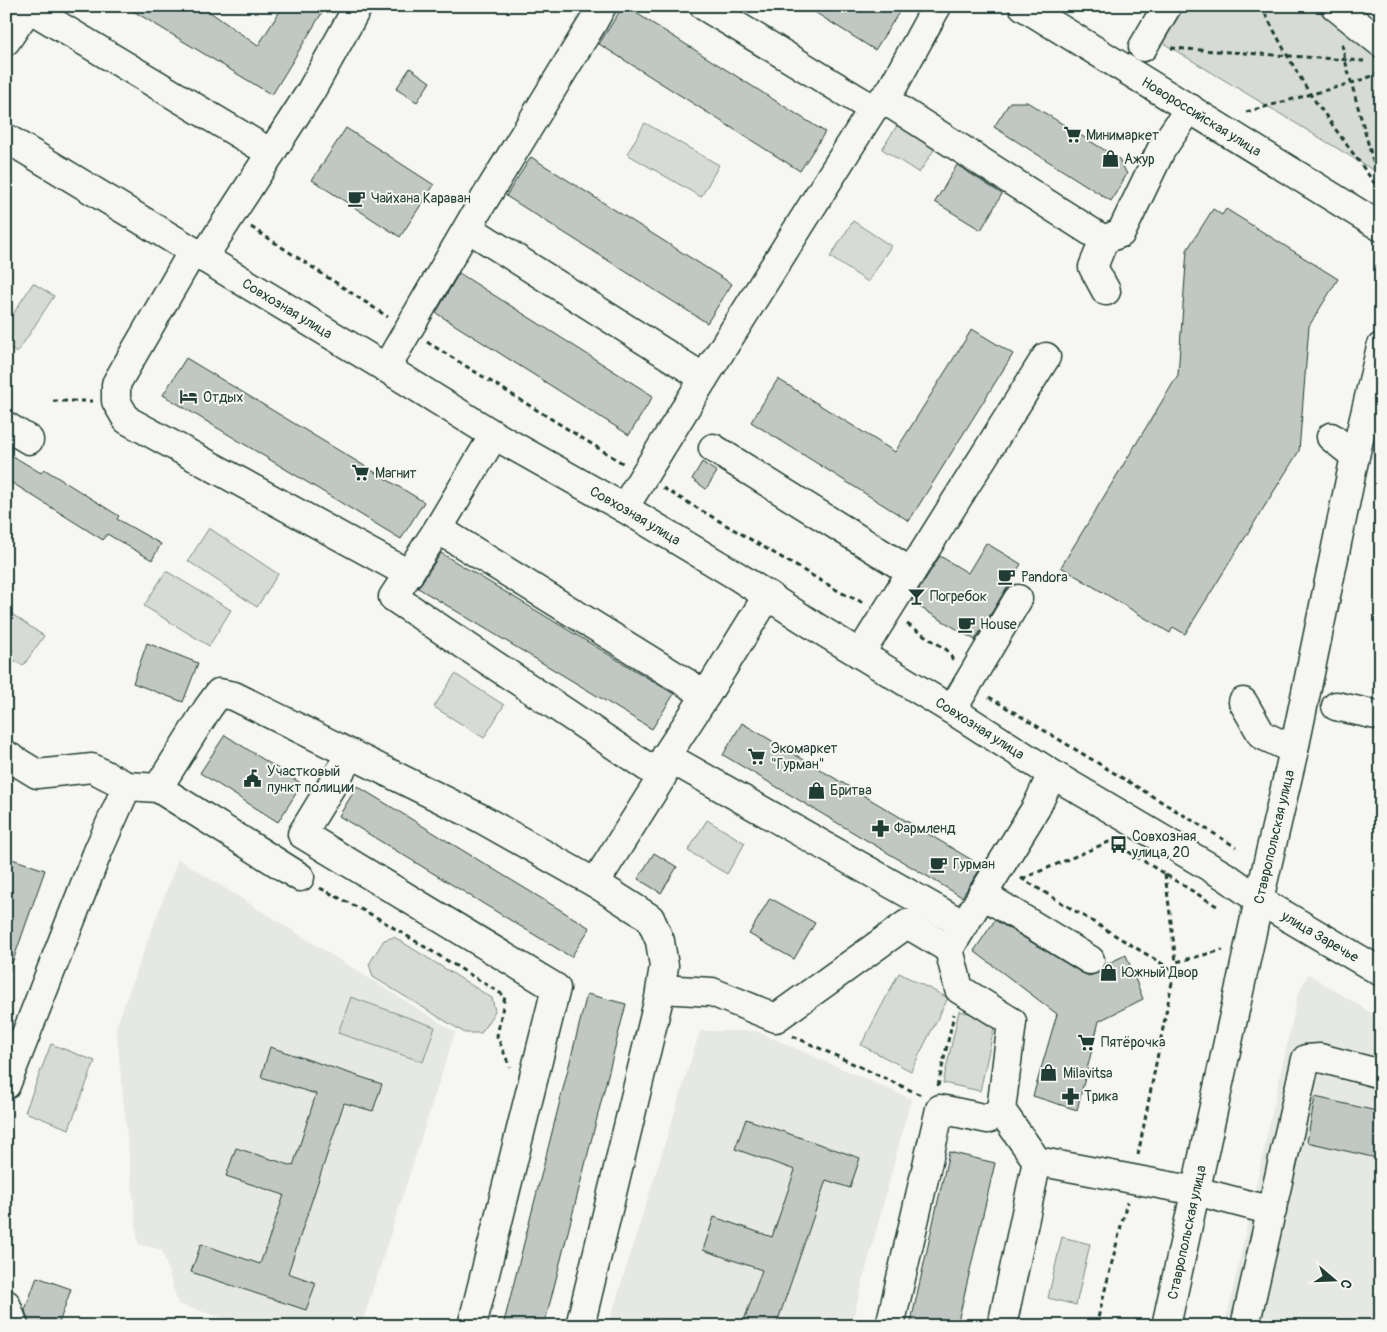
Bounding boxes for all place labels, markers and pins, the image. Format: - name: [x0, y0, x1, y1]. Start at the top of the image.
- supermarket icon: Минимаркет: [1062, 125, 1082, 145]
- place label: Минимаркет: [1086, 127, 1159, 144]
- shop icon: Ажур: [1100, 149, 1120, 169]
- place label: Ажур: [1124, 151, 1155, 168]
- cafe icon: Чайхана Караван: [347, 188, 367, 208]
- place label: Чайхана Караван: [371, 190, 471, 207]
- hotel icon: Отдых: [179, 387, 199, 407]
- place label: Отдых: [203, 389, 243, 406]
- supermarket icon: Магнит: [351, 463, 371, 483]
- place label: Магнит: [375, 465, 417, 482]
- cafe icon: Pandora: [997, 567, 1017, 587]
- place label: Pandora: [1021, 569, 1068, 586]
- bar icon: Погребок: [906, 586, 926, 606]
- place label: Погребок: [930, 588, 987, 605]
- cafe icon: House: [956, 614, 976, 634]
- place label: House: [980, 616, 1017, 633]
- place label: Экомаркет "Гурман": [771, 740, 838, 773]
- supermarket icon: Экомаркет "Гурман": [747, 746, 767, 766]
- place label: Участковый пункт полиции: [267, 763, 354, 796]
- public building icon: Участковый пункт полиции: [243, 769, 263, 789]
- shop icon: Бритва: [806, 780, 826, 800]
- place label: Бритва: [830, 782, 872, 799]
- pharmacy icon: Фармленд: [870, 818, 890, 838]
- place label: Фармленд: [894, 820, 956, 837]
- place label: Совхозная улица, 20: [1131, 828, 1196, 861]
- bus stop icon: Совхозная улица, 20: [1108, 834, 1128, 854]
- cafe icon: Гурман: [929, 854, 949, 874]
- place label: Гурман: [953, 856, 995, 873]
- shop icon: Южный Двор: [1098, 962, 1118, 982]
- place label: Южный Двор: [1122, 964, 1199, 981]
- supermarket icon: Пятёрочка: [1077, 1032, 1097, 1052]
- place label: Пятёрочка: [1101, 1034, 1165, 1051]
- shop icon: Milavitsa: [1039, 1063, 1059, 1083]
- place label: Milavitsa: [1063, 1065, 1113, 1082]
- pharmacy icon: Трика: [1060, 1086, 1080, 1106]
- place label: Трика: [1084, 1088, 1118, 1105]

